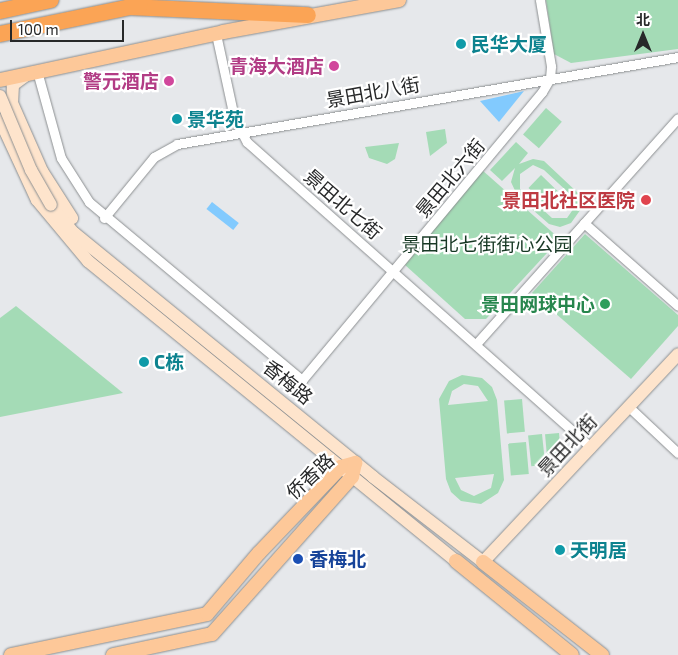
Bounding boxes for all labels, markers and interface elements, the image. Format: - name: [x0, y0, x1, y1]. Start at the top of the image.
- scale bar: [12, 10, 126, 42]
- north arrow: [618, 10, 668, 60]
- text: 北: [636, 11, 650, 28]
- text: 100 m: [18, 20, 59, 38]
- place label: 民华大厦: [471, 33, 547, 55]
- marker: 民华大厦: [455, 38, 467, 50]
- place label: 青海大酒店: [229, 55, 324, 77]
- marker: 青海大酒店: [328, 60, 340, 72]
- place label: 警元酒店: [83, 70, 159, 92]
- street label: 景田北八街: [324, 73, 422, 111]
- marker: 警元酒店: [163, 75, 175, 87]
- place label: 景华苑: [187, 108, 244, 130]
- marker: 景华苑: [171, 113, 183, 125]
- street label: 景田北六街: [411, 134, 489, 222]
- street label: 景田北七街: [300, 164, 386, 244]
- place label: 景田北社区医院: [502, 189, 635, 211]
- marker: 景田北社区医院: [639, 193, 653, 207]
- park label: 景田北七街街心公园: [402, 233, 572, 255]
- place label: 景田网球中心: [481, 293, 595, 315]
- marker: 景田网球中心: [599, 298, 611, 310]
- place label: C栋: [154, 351, 184, 373]
- street label: 香梅路: [259, 355, 317, 409]
- marker: C栋: [138, 356, 150, 368]
- street label: 景田北街: [533, 409, 601, 481]
- street label: 侨香路: [281, 448, 339, 504]
- place label: 天明居: [570, 539, 627, 561]
- marker: 天明居: [554, 544, 566, 556]
- place label: 香梅北: [309, 548, 366, 570]
- marker: 香梅北: [291, 552, 305, 566]

